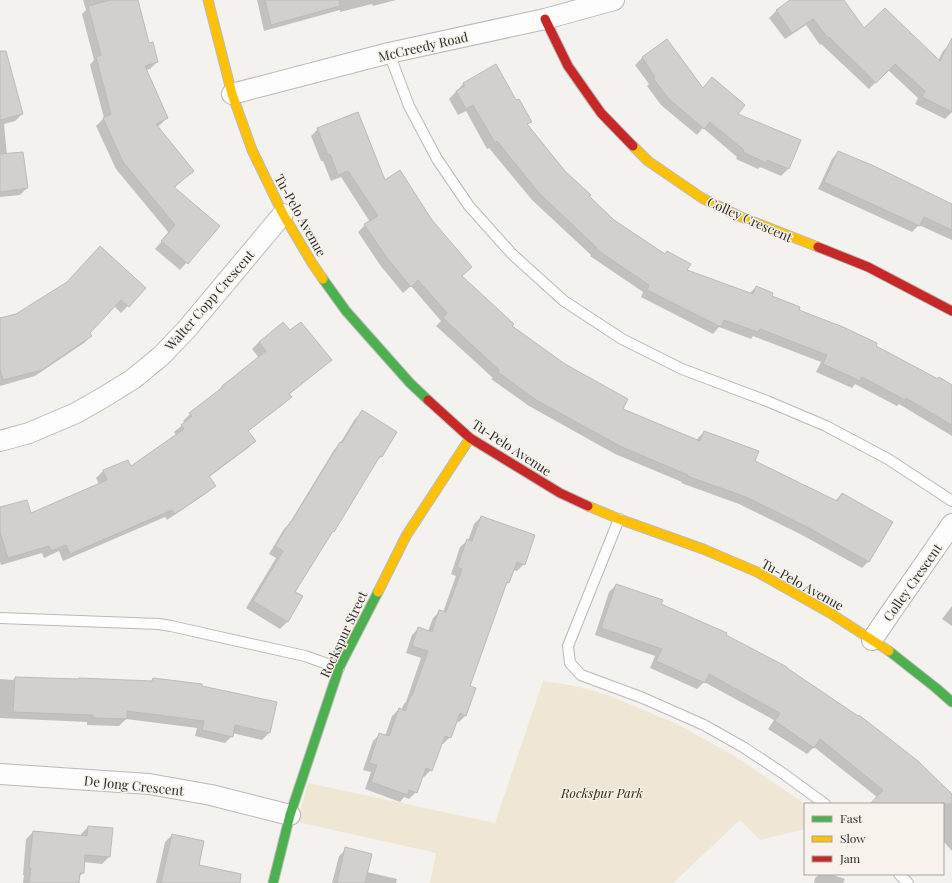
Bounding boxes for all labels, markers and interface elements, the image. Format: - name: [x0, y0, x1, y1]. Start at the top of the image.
- street label: McCreedy Road: [376, 27, 470, 65]
- street label: Tu-Pelo Avenue: [271, 171, 331, 259]
- street label: Colley Crescent: [705, 193, 796, 245]
- street label: Walter Copp Crescent: [160, 246, 258, 355]
- street label: Tu-Pelo Avenue: [469, 415, 555, 479]
- street label: Colley Crescent: [879, 539, 945, 624]
- street label: Tu-Pelo Avenue: [759, 554, 847, 614]
- street label: Rockspur Street: [316, 588, 371, 680]
- street label: De Jong Crescent: [83, 771, 185, 799]
- park label: Rockspur Park: [560, 784, 643, 801]
- legend: [804, 803, 944, 875]
- text: Fast: [840, 810, 863, 826]
- text: Slow: [840, 830, 866, 846]
- text: Jam: [839, 850, 861, 866]

